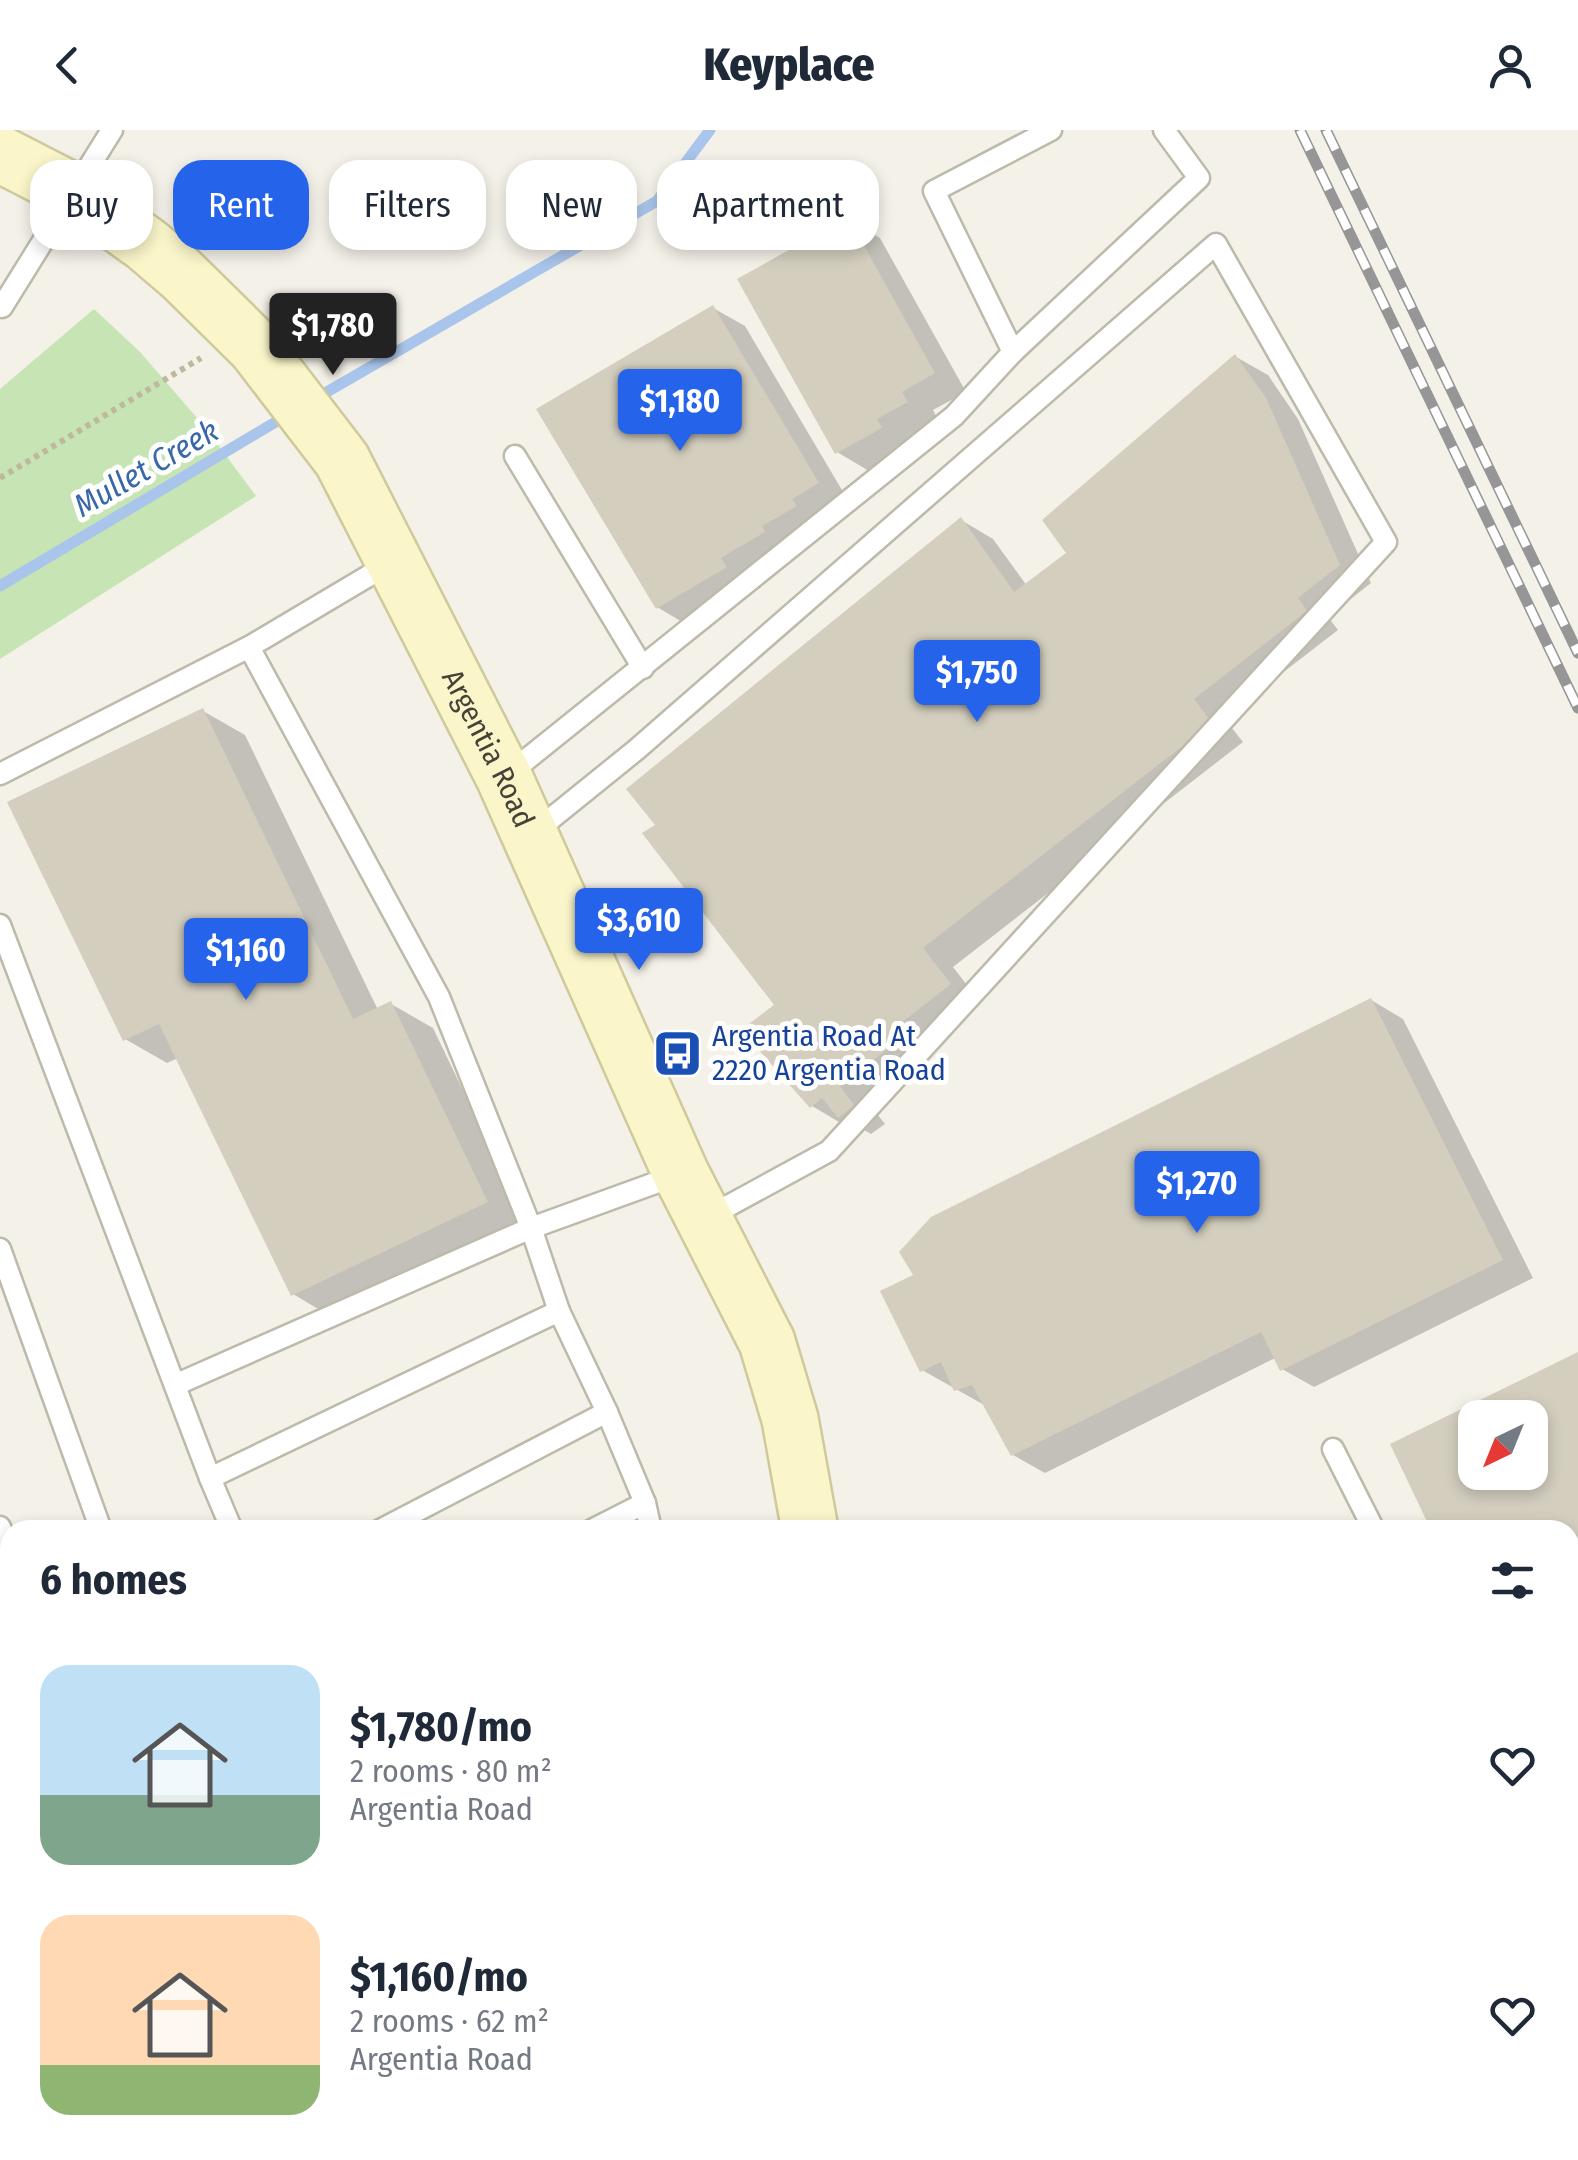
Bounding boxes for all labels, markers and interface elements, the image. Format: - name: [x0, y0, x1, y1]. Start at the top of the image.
- icon: back: [40, 38, 95, 93]
- text: Keyplace: [703, 38, 875, 92]
- icon: person: [1483, 38, 1538, 93]
- chip: Buy: [30, 160, 153, 250]
- chip: Rent: [173, 160, 309, 250]
- chip: Filters: [329, 160, 486, 250]
- chip: New: [506, 160, 637, 250]
- chip: Apartment: [657, 160, 879, 250]
- pin: $1,780: [252, 293, 414, 378]
- text: $1,780: [291, 306, 375, 344]
- pin: $1,180: [599, 369, 761, 454]
- text: $1,180: [640, 382, 720, 420]
- water label: Mullet Creek: [67, 411, 225, 525]
- pin: $1,750: [896, 640, 1058, 725]
- text: $1,750: [936, 653, 1018, 691]
- street label: Argentia Road: [434, 663, 542, 833]
- pin: $3,610: [558, 888, 720, 973]
- text: $3,610: [597, 901, 681, 939]
- pin: $1,160: [165, 918, 327, 1003]
- text: $1,160: [206, 931, 286, 969]
- place label: Argentia Road At 2220 Argentia Road: [712, 1018, 946, 1088]
- bus stop icon: Argentia Road At 2220 Argentia Road: [651, 1027, 703, 1079]
- pin: $1,270: [1116, 1151, 1278, 1236]
- text: $1,270: [1156, 1164, 1238, 1202]
- north arrow: [1458, 1400, 1548, 1490]
- map controls: [1458, 1400, 1548, 1490]
- icon: filters: [1485, 1553, 1540, 1608]
- text: 6 homes: [40, 1555, 187, 1605]
- text: $1,780/mo: [350, 1702, 532, 1752]
- icon: home: [120, 1705, 240, 1825]
- icon: heart: [1485, 1738, 1540, 1793]
- text: 2 rooms · 80 m²: [350, 1752, 552, 1790]
- text: Argentia Road: [350, 1790, 533, 1828]
- text: $1,160/mo: [350, 1952, 528, 2002]
- icon: home: [120, 1955, 240, 2075]
- icon: heart: [1485, 1988, 1540, 2043]
- text: 2 rooms · 62 m²: [350, 2002, 549, 2040]
- text: Argentia Road: [350, 2040, 533, 2078]

